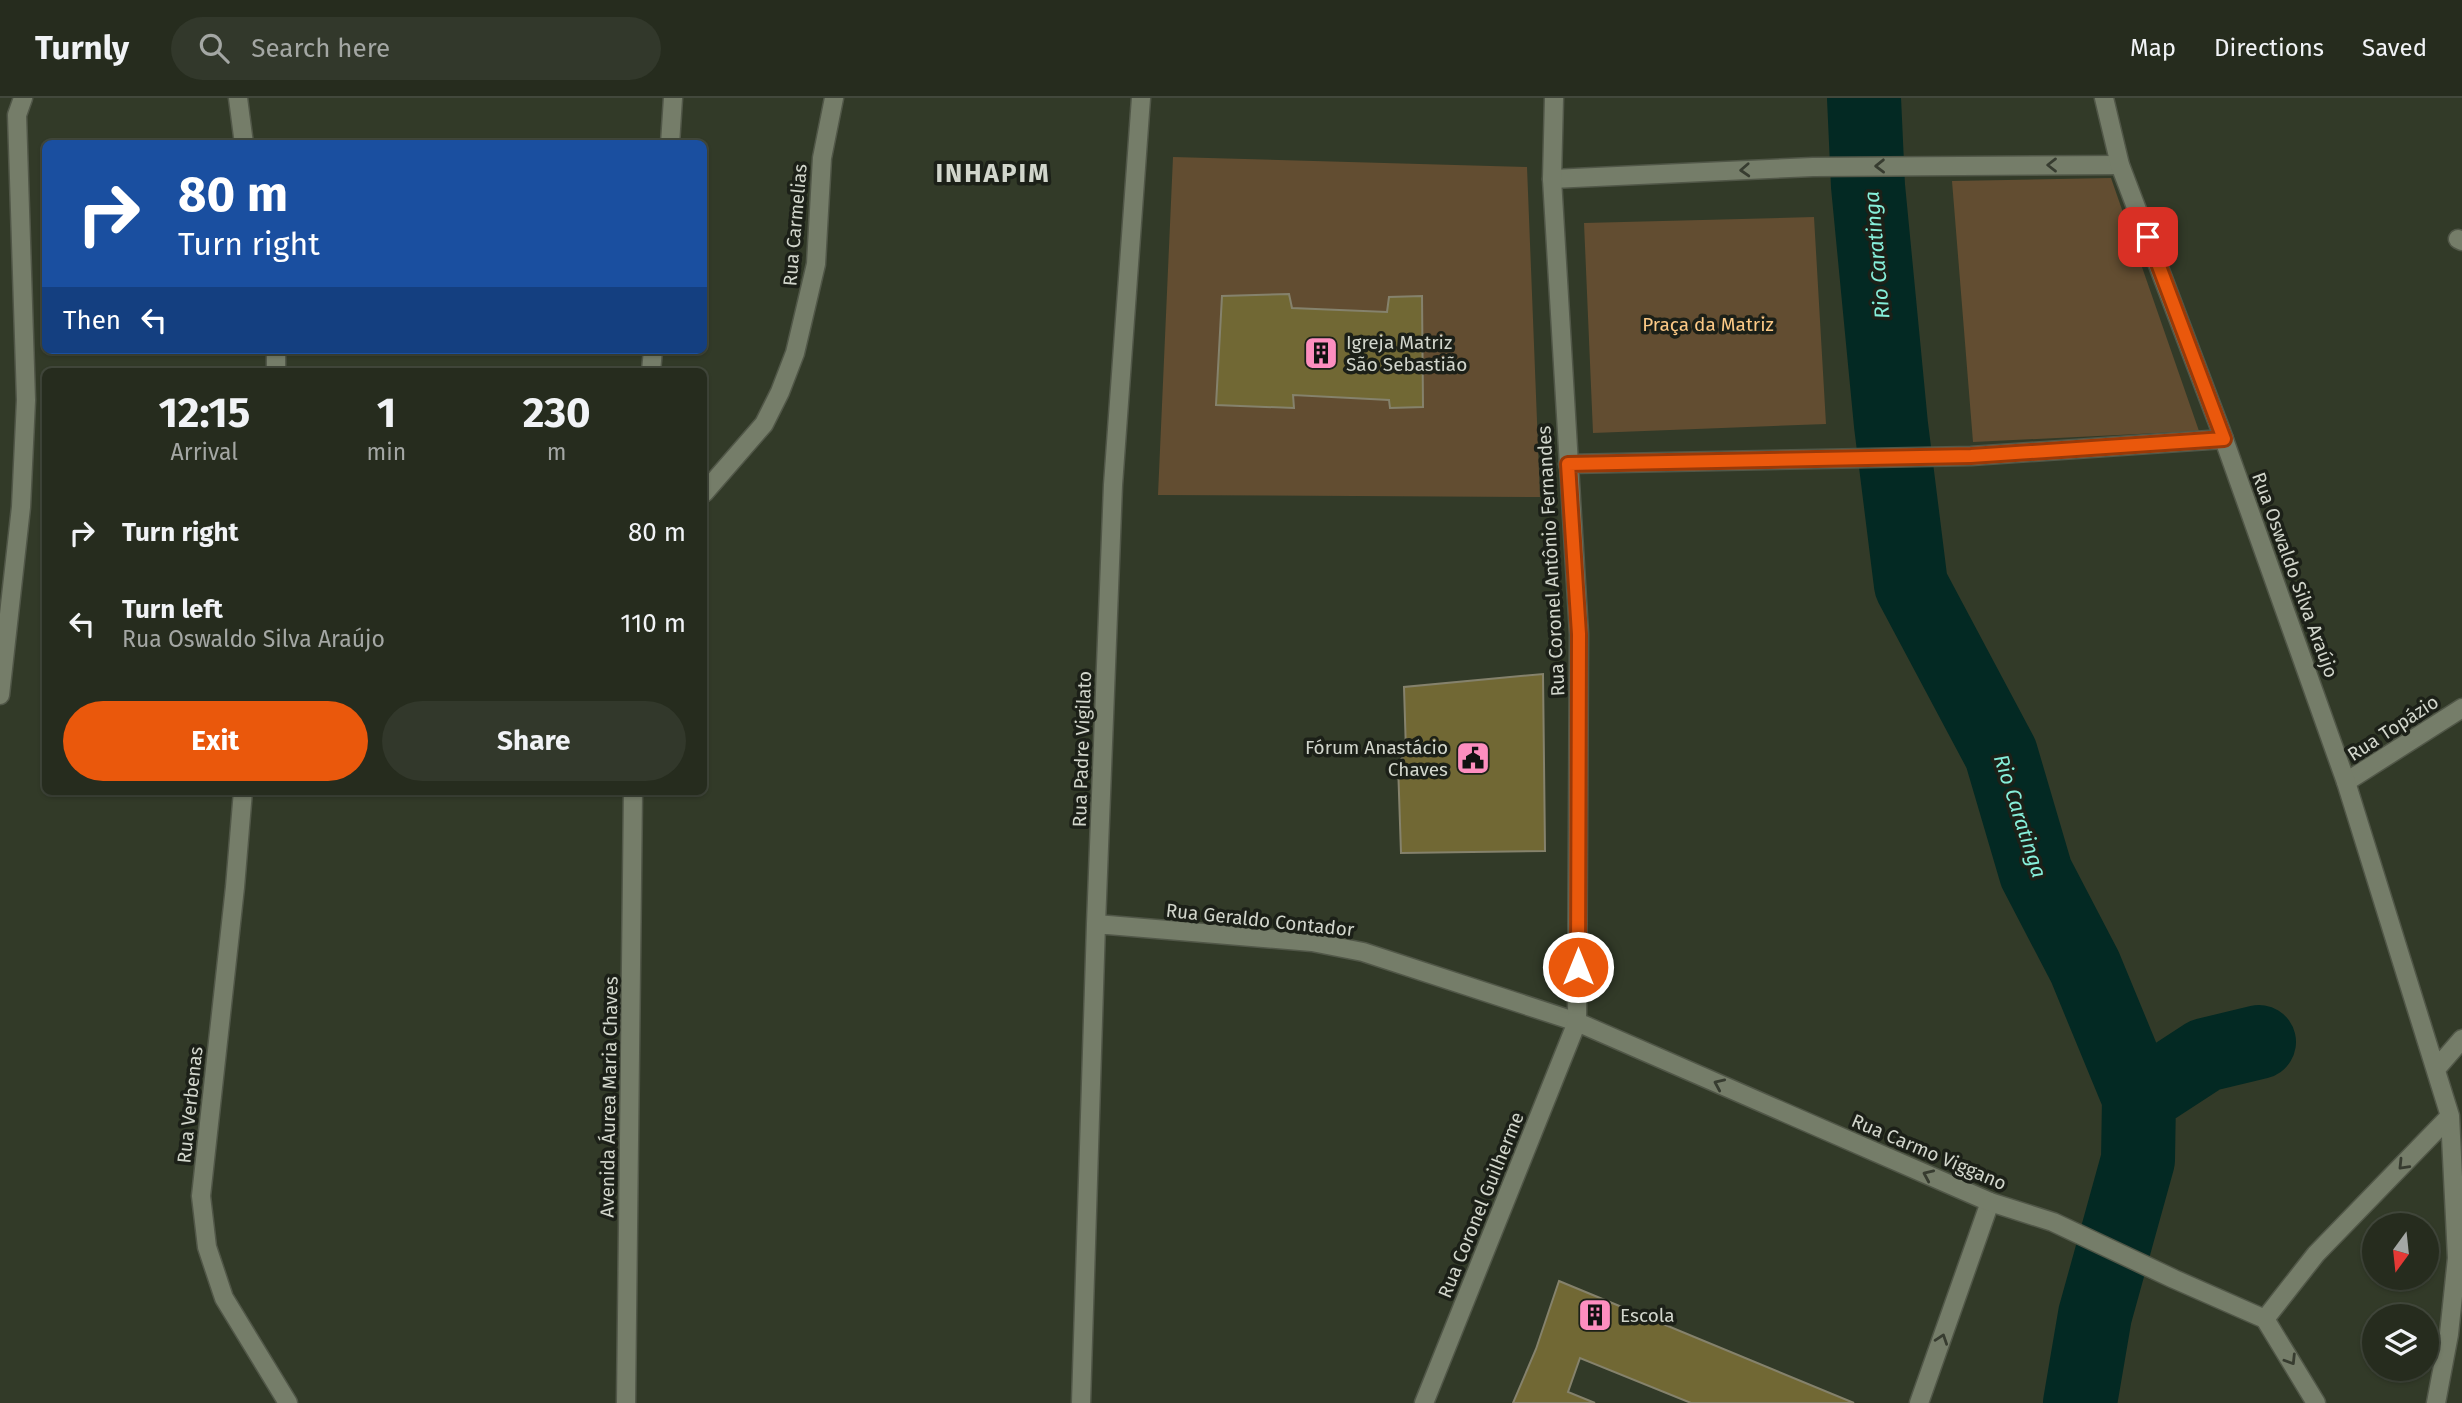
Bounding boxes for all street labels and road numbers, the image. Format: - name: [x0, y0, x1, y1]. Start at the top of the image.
- street label: Rua Carmelias: [778, 163, 812, 287]
- street label: Rua Coronel Antônio Fernandes: [1532, 425, 1570, 697]
- street label: Rua Oswaldo Silva Araújo: [2247, 469, 2343, 681]
- street label: Rua Padre Vigilato: [1068, 670, 1096, 828]
- street label: Rua Topázio: [2343, 690, 2443, 766]
- street label: Rua Geraldo Contador: [1165, 899, 1356, 941]
- street label: Avenida Áurea Maria Chaves: [595, 976, 623, 1218]
- street label: Rua Verbenas: [172, 1045, 208, 1165]
- street label: Rua Coronel Guilherme: [1433, 1109, 1529, 1301]
- street label: Rua Carmo Viggano: [1848, 1109, 2010, 1195]

